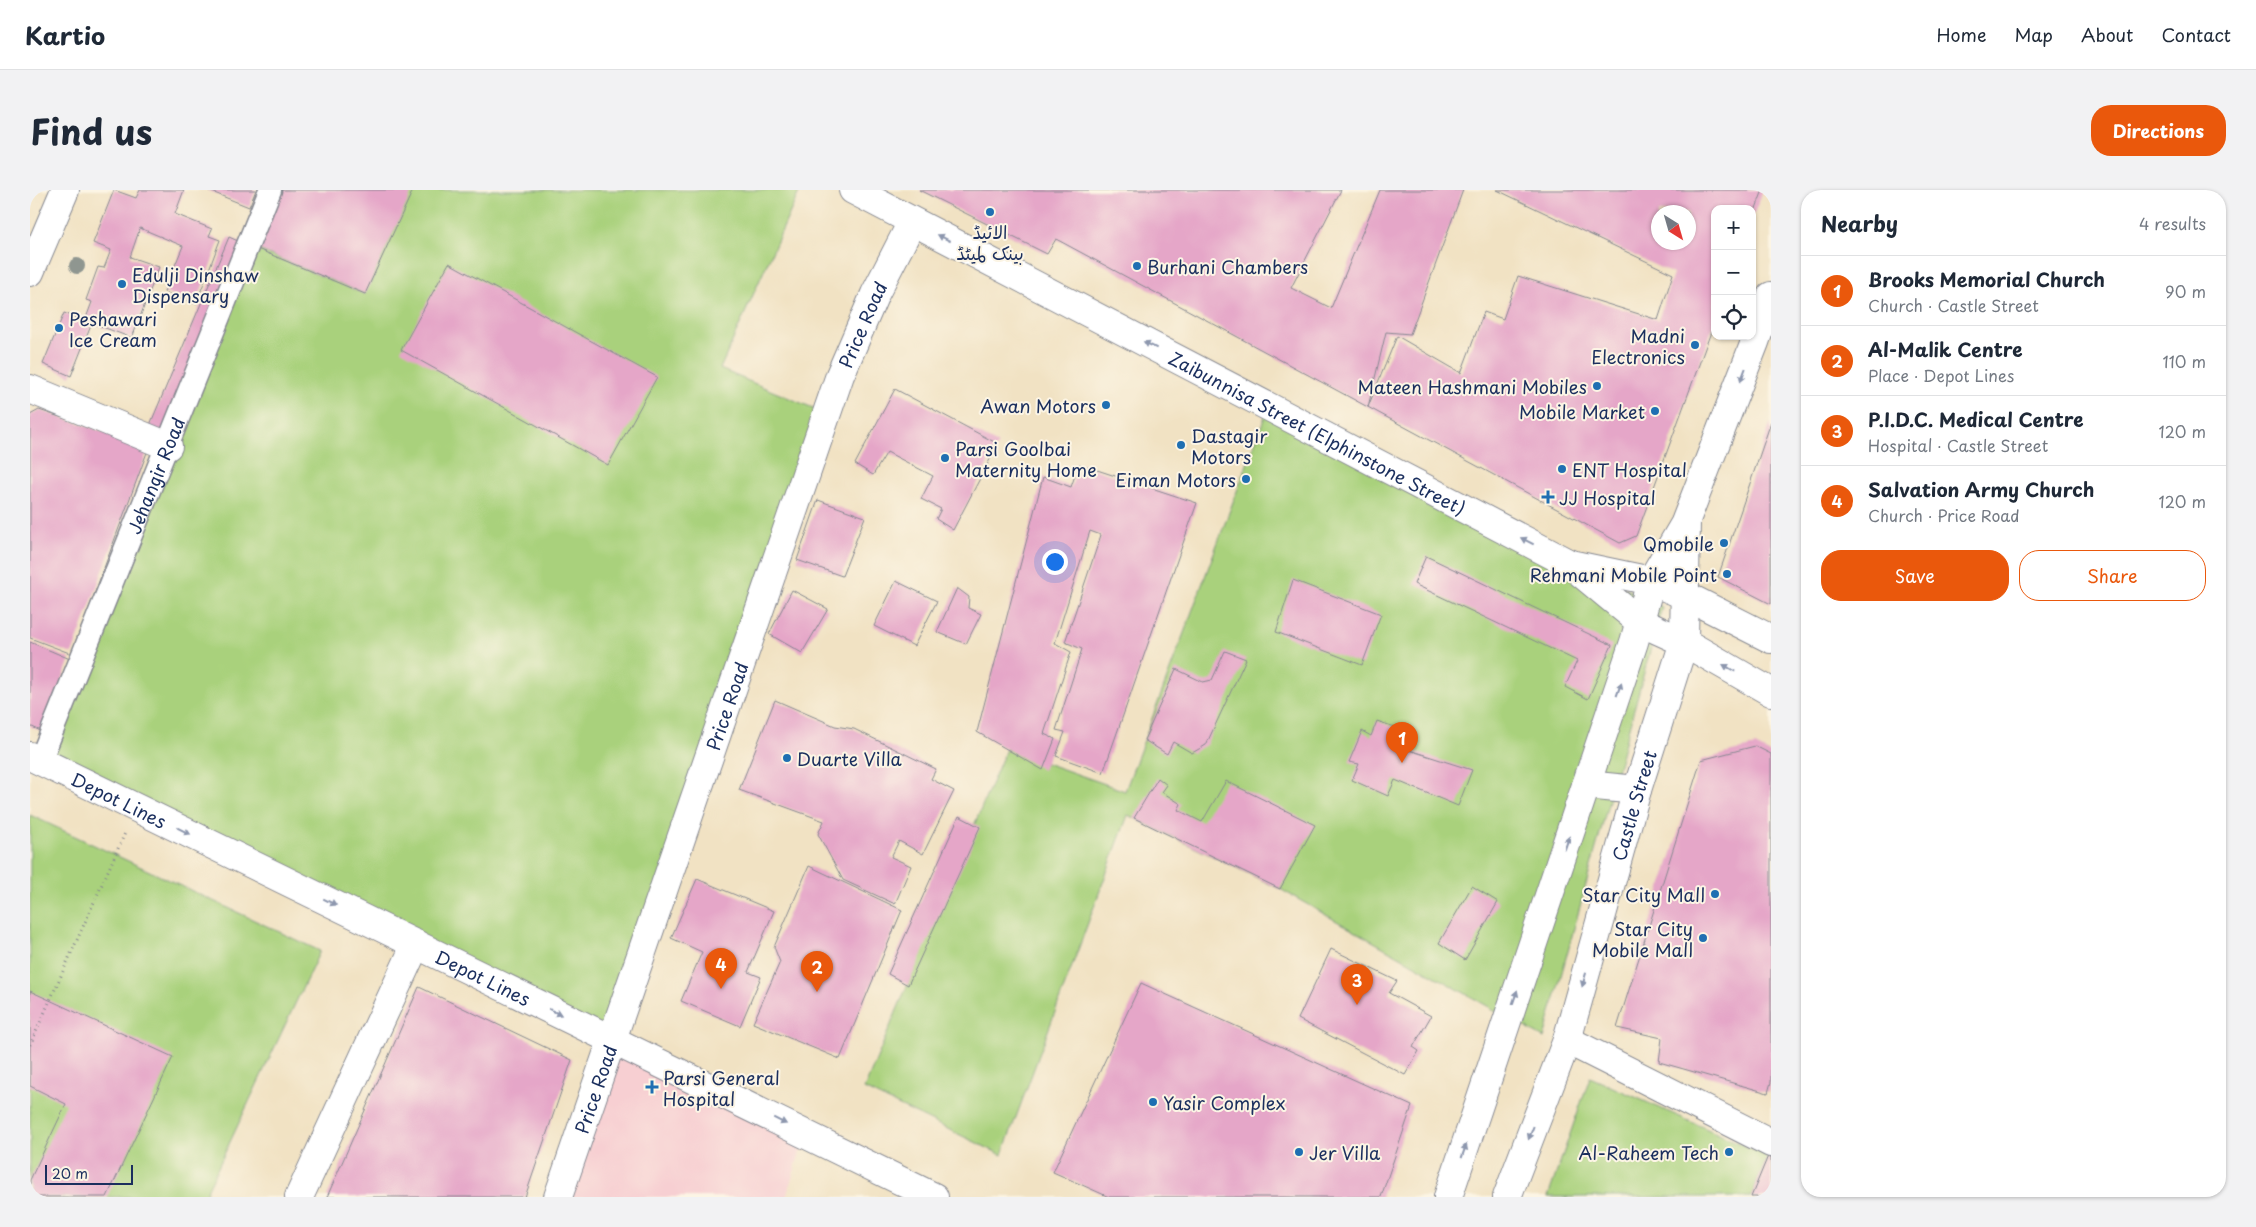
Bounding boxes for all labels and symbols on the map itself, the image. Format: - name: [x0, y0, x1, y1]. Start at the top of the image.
- north arrow: [1651, 205, 1696, 250]
- marker: الائیڈ بینک لمیٹڈ: [984, 206, 996, 218]
- place label: الائیڈ بینک لمیٹڈ: [956, 218, 1024, 266]
- one-way arrow: [936, 234, 951, 242]
- place label: Burhani Chambers: [1147, 253, 1308, 280]
- marker: Burhani Chambers: [1131, 260, 1143, 272]
- place label: Edulji Dinshaw Dispensary: [132, 261, 259, 309]
- street label: Price Road: [831, 276, 893, 372]
- marker: Edulji Dinshaw Dispensary: [116, 278, 128, 290]
- place label: Peshawari Ice Cream: [69, 305, 157, 353]
- marker: Peshawari Ice Cream: [53, 322, 65, 334]
- place label: Madni Electronics: [1591, 322, 1685, 370]
- marker: Madni Electronics: [1689, 339, 1701, 351]
- one-way arrow: [1143, 341, 1157, 349]
- street label: Zaibunnisa Street (Elphinstone Street): [1165, 344, 1471, 521]
- one-way arrow: [1739, 368, 1747, 383]
- place label: Mateen Hashmani Mobiles: [1357, 373, 1587, 400]
- marker: Mateen Hashmani Mobiles: [1591, 380, 1603, 392]
- place label: Awan Motors: [980, 392, 1096, 419]
- place label: Mobile Market: [1519, 398, 1645, 425]
- marker: Awan Motors: [1100, 399, 1112, 411]
- marker: Mobile Market: [1649, 405, 1661, 417]
- street label: Jehangir Road: [119, 413, 191, 538]
- place label: Dastagir Motors: [1191, 422, 1268, 470]
- place label: Parsi Goolbai Maternity Home: [955, 435, 1097, 483]
- marker: Dastagir Motors: [1175, 439, 1187, 451]
- marker: Parsi Goolbai Maternity Home: [939, 452, 951, 464]
- place label: ENT Hospital: [1572, 456, 1687, 483]
- marker: ENT Hospital: [1556, 463, 1568, 475]
- place label: Eiman Motors: [1115, 466, 1236, 493]
- marker: Eiman Motors: [1240, 473, 1252, 485]
- place label: JJ Hospital: [1559, 484, 1656, 511]
- marker: JJ Hospital: [1541, 490, 1555, 504]
- place label: Qmobile: [1643, 530, 1714, 557]
- one-way arrow: [1520, 537, 1534, 545]
- marker: Qmobile: [1718, 537, 1730, 549]
- your location: [1042, 549, 1068, 575]
- place label: Rehmani Mobile Point: [1530, 561, 1717, 588]
- marker: Rehmani Mobile Point: [1721, 568, 1733, 580]
- street label: Price Road: [699, 658, 754, 754]
- one-way arrow: [1722, 663, 1735, 672]
- one-way arrow: [1615, 681, 1623, 696]
- pin: 1: [1386, 722, 1418, 763]
- place label: Duarte Villa: [797, 745, 902, 772]
- street label: Castle Street: [1604, 746, 1662, 864]
- marker: Duarte Villa: [781, 752, 793, 764]
- street label: Depot Lines: [67, 765, 171, 834]
- one-way arrow: [177, 827, 191, 835]
- one-way arrow: [1564, 835, 1571, 850]
- place label: Star City Mall: [1582, 881, 1705, 908]
- marker: Star City Mall: [1709, 888, 1721, 900]
- one-way arrow: [323, 898, 337, 906]
- place label: Star City Mobile Mall: [1592, 915, 1693, 963]
- marker: Star City Mobile Mall: [1697, 932, 1709, 944]
- street label: Depot Lines: [431, 942, 535, 1012]
- pin: 4: [705, 948, 737, 989]
- pin: 2: [801, 951, 833, 992]
- pin: 3: [1341, 964, 1373, 1005]
- one-way arrow: [1580, 972, 1588, 987]
- one-way arrow: [1512, 989, 1520, 1004]
- one-way arrow: [548, 1008, 562, 1016]
- street label: Price Road: [567, 1041, 623, 1137]
- place label: Parsi General Hospital: [663, 1064, 780, 1112]
- marker: Parsi General Hospital: [645, 1080, 659, 1094]
- place label: Yasir Complex: [1163, 1089, 1285, 1116]
- marker: Yasir Complex: [1147, 1096, 1159, 1108]
- one-way arrow: [772, 1117, 787, 1125]
- one-way arrow: [1527, 1126, 1535, 1140]
- place label: Jer Villa: [1309, 1139, 1381, 1166]
- place label: Al-Raheem Tech: [1578, 1139, 1719, 1166]
- one-way arrow: [1461, 1143, 1468, 1158]
- marker: Jer Villa: [1293, 1146, 1305, 1158]
- marker: Al-Raheem Tech: [1723, 1146, 1735, 1158]
- scale bar: [45, 1162, 132, 1185]

